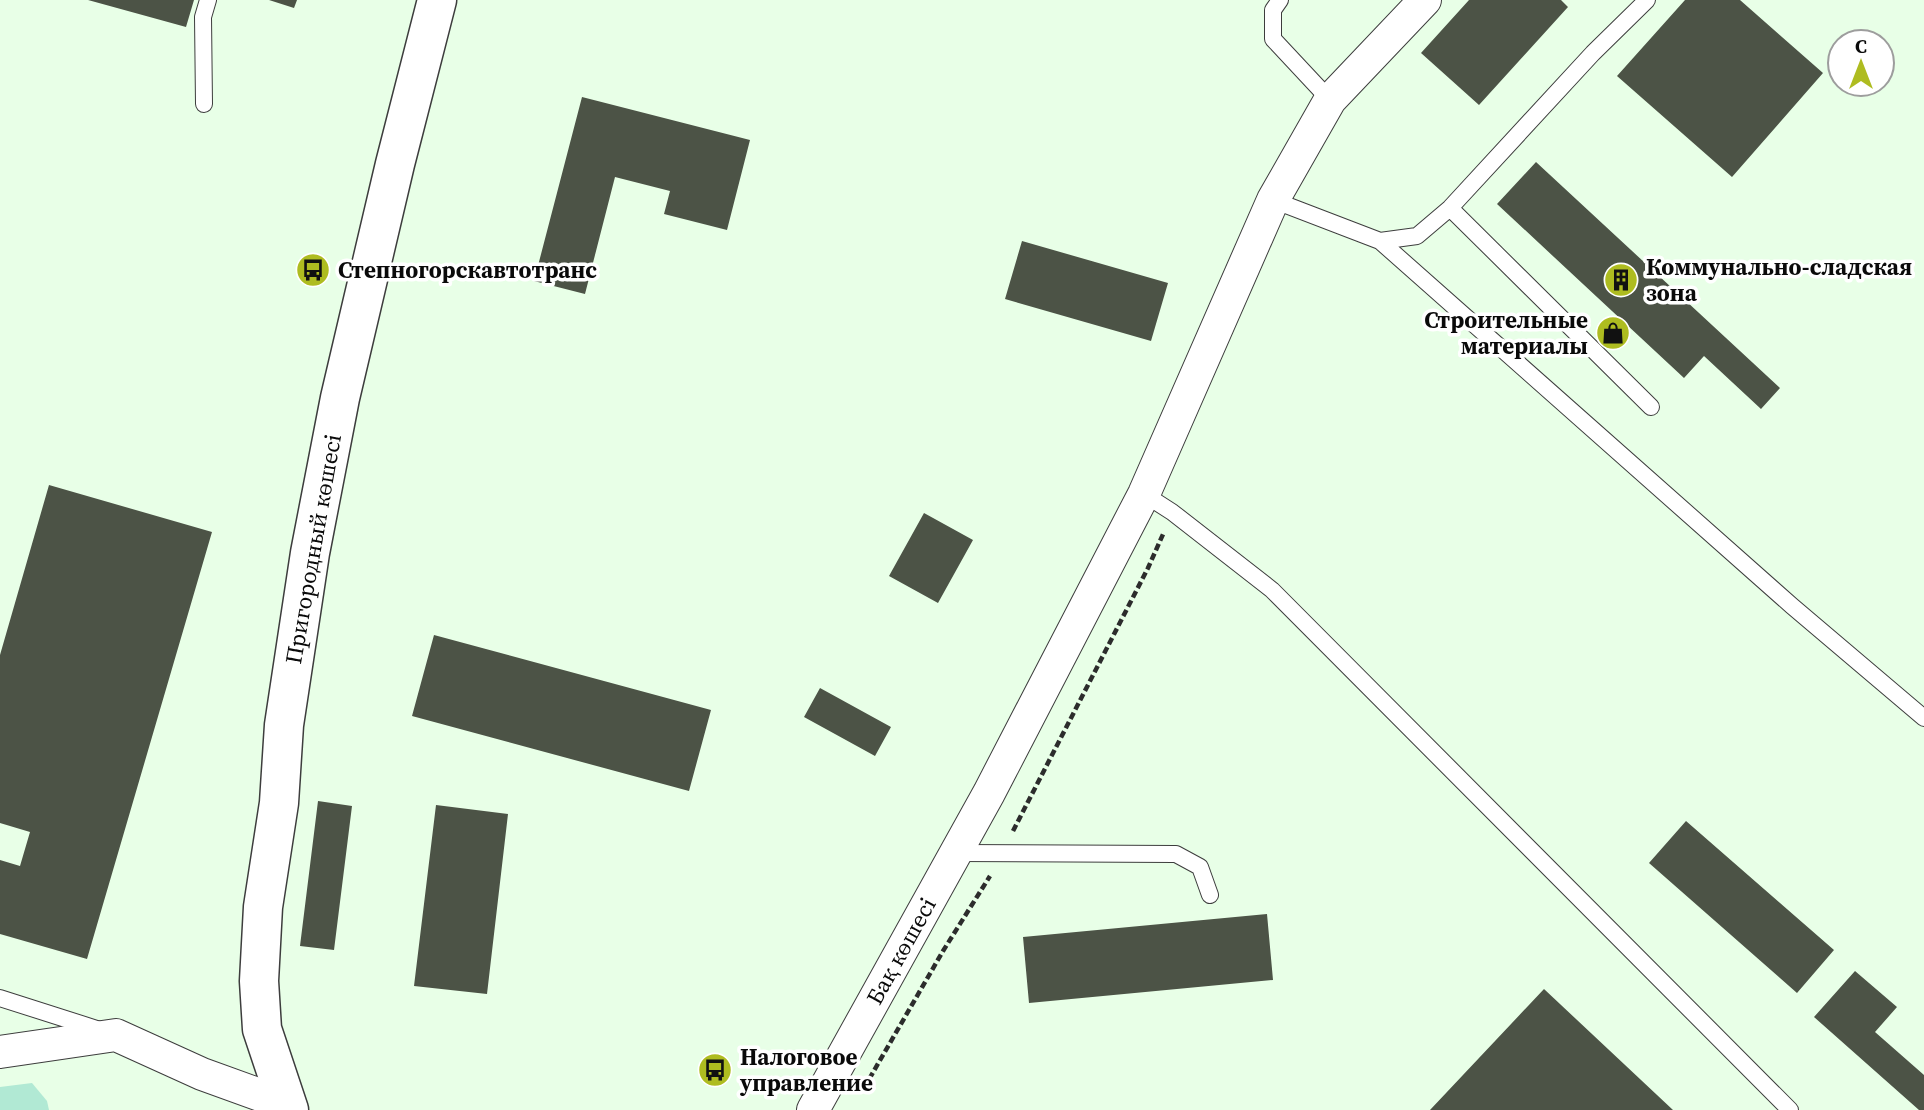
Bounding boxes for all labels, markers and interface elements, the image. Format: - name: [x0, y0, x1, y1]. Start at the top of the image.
- north arrow: [1826, 28, 1896, 98]
- text: С: [1855, 33, 1867, 59]
- bus stop icon: Степногорскавтотранс: [294, 251, 332, 289]
- place label: Коммунально-сладская зона: [1646, 251, 1912, 309]
- place label: Степногорскавтотранс: [338, 254, 597, 286]
- building icon: Коммунально-сладская зона: [1602, 261, 1640, 299]
- place label: Строительные материалы: [1424, 304, 1588, 362]
- shop icon: Строительные материалы: [1594, 314, 1632, 352]
- street label: Пригородный көшесі: [277, 431, 349, 666]
- street label: Бақ көшесі: [858, 892, 944, 1010]
- place label: Налоговое управление: [739, 1041, 873, 1099]
- bus stop icon: Налоговое управление: [696, 1051, 734, 1089]

